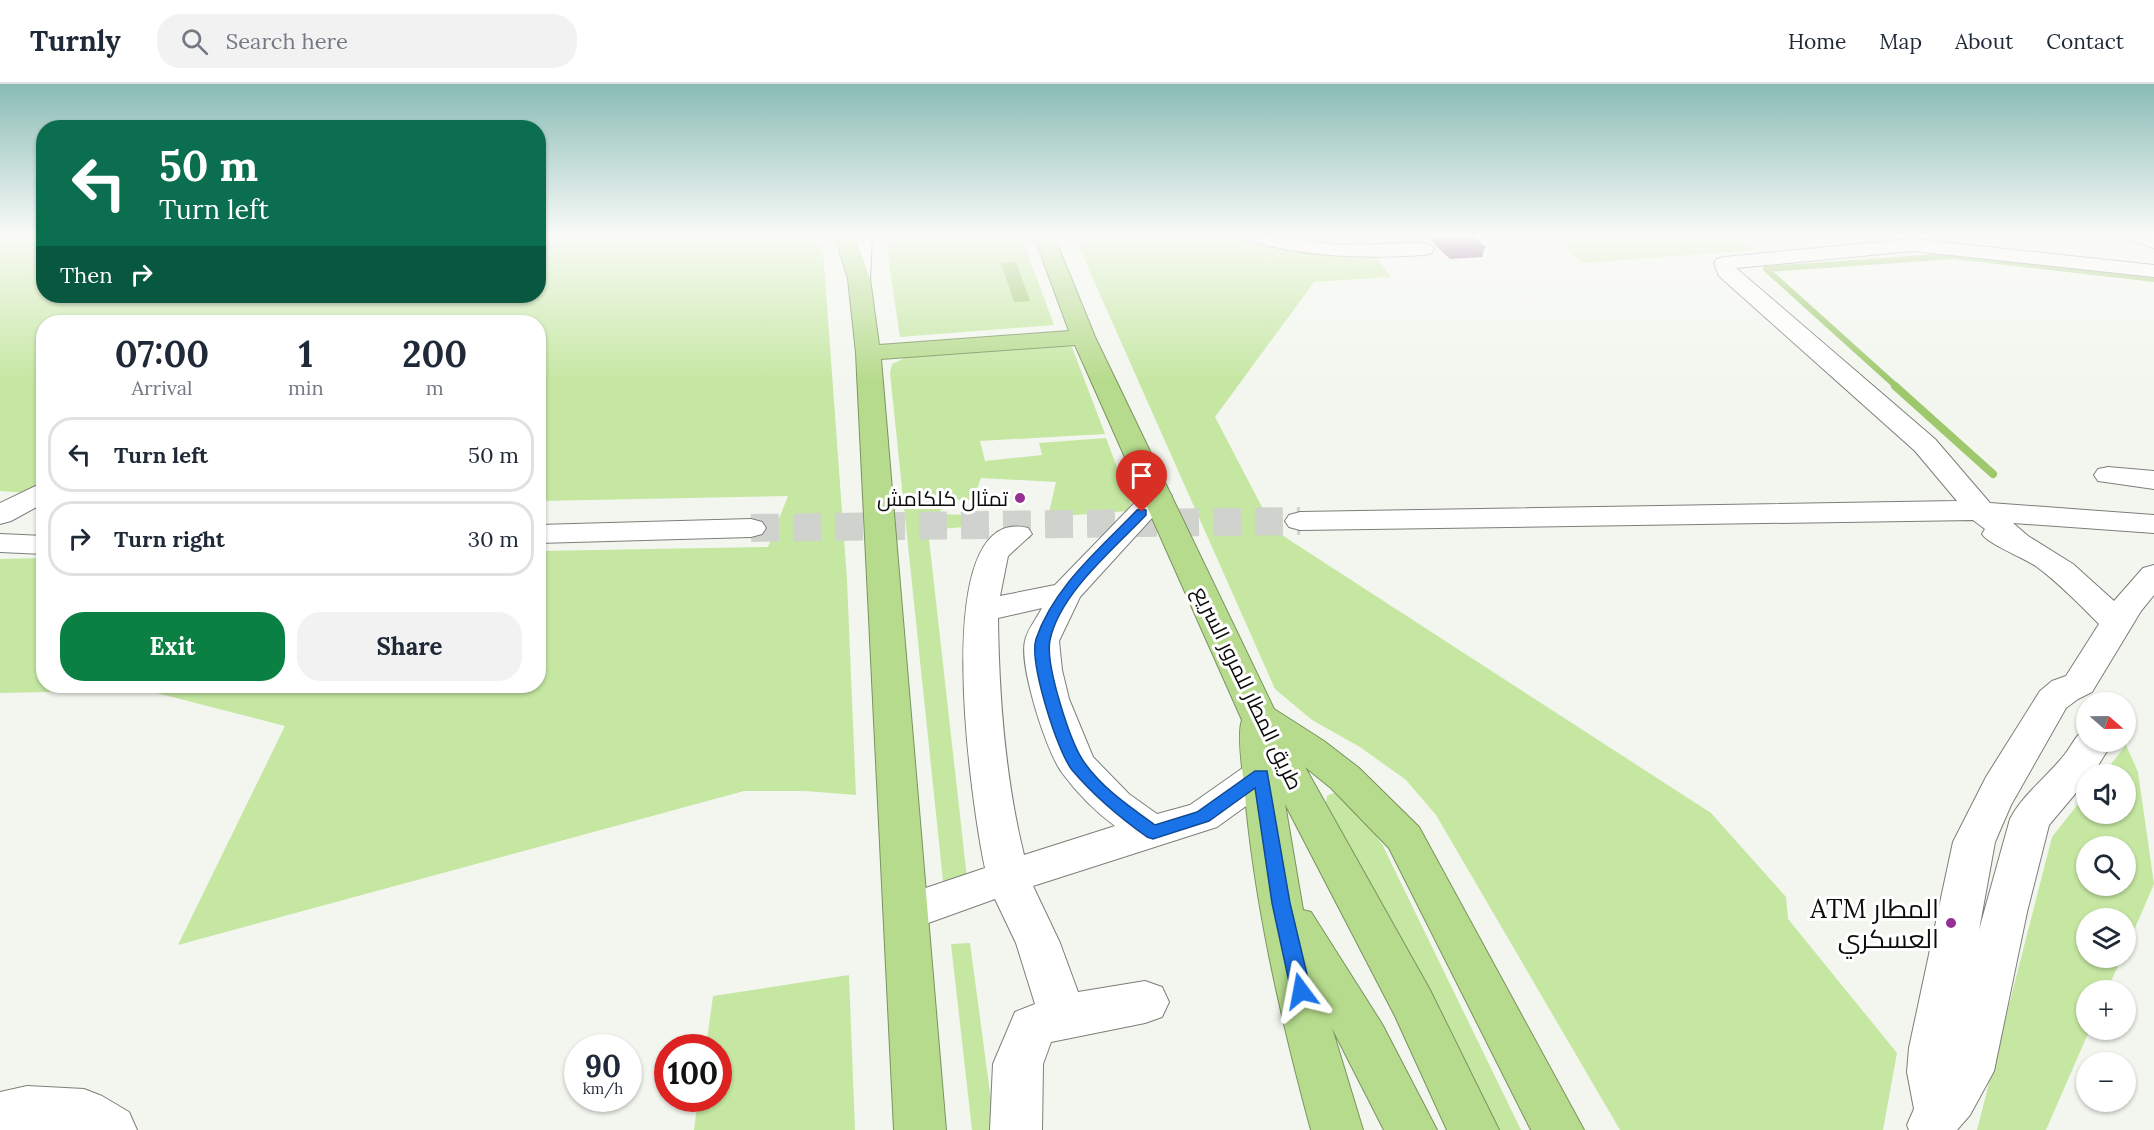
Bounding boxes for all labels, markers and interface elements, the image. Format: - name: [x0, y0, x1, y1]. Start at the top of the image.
- search box: [157, 14, 577, 68]
- text: Turnly: [30, 23, 121, 59]
- icon: search: [178, 25, 211, 58]
- text: Search here: [226, 27, 348, 55]
- text: Home: [1788, 28, 1846, 55]
- text: Map: [1879, 28, 1922, 55]
- text: About: [1955, 28, 2013, 55]
- text: Contact: [2046, 28, 2124, 55]
- text: 50 m: [159, 139, 258, 193]
- icon: left: [60, 144, 138, 222]
- text: Turn left: [159, 192, 269, 226]
- icon: right: [125, 258, 158, 291]
- text: Then: [60, 261, 113, 289]
- text: 07:00: [115, 331, 209, 377]
- text: 1: [298, 331, 313, 377]
- text: 200: [402, 331, 467, 377]
- text: Arrival: [131, 375, 193, 400]
- text: min: [288, 375, 324, 400]
- text: m: [426, 375, 444, 400]
- icon: left: [63, 438, 96, 471]
- text: Turn left: [114, 441, 208, 469]
- text: 50 m: [468, 441, 519, 469]
- pin: [1116, 450, 1167, 512]
- icon: arrive: [1125, 459, 1158, 492]
- place label: تمثال كلكامش: [877, 485, 1008, 512]
- marker: تمثال كلكامش: [1013, 491, 1027, 505]
- icon: right: [63, 522, 96, 555]
- text: Turn right: [114, 525, 225, 553]
- text: 30 m: [468, 525, 519, 553]
- street label: طريق المطار للمرور السريع: [1186, 582, 1309, 795]
- button: Exit: [60, 612, 285, 681]
- button: Share: [297, 612, 522, 681]
- north arrow: [2076, 692, 2136, 752]
- map controls: [2076, 692, 2136, 1112]
- button: sound: [2076, 764, 2136, 824]
- button: search: [2076, 836, 2136, 896]
- place label: ATM المطار العسكري: [1809, 892, 1939, 959]
- button: layers: [2076, 908, 2136, 968]
- marker: ATM المطار العسكري: [1944, 916, 1958, 930]
- position arrow: [1269, 959, 1333, 1023]
- button: +: [2076, 980, 2136, 1040]
- speed limit sign: 100: [654, 1034, 732, 1112]
- text: 90: [585, 1047, 621, 1085]
- button: −: [2076, 1052, 2136, 1112]
- text: km/h: [583, 1079, 623, 1098]

